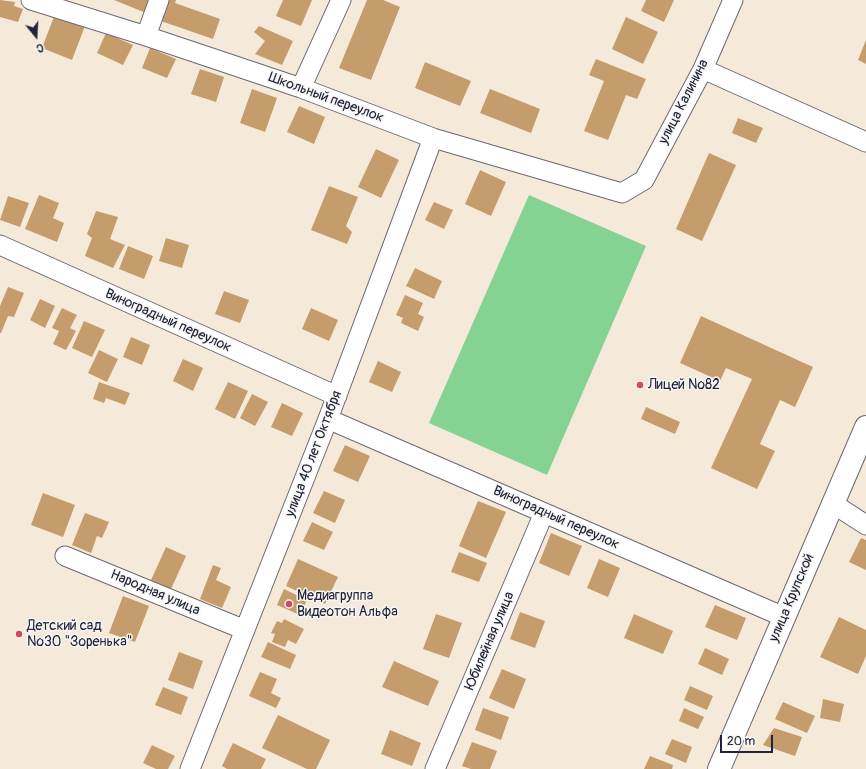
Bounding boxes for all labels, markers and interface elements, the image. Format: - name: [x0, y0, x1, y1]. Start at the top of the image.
- north arrow: [16, 16, 56, 56]
- text: С: [35, 41, 45, 55]
- street label: улица Калинина: [655, 57, 713, 147]
- street label: Школьный переулок: [266, 69, 386, 127]
- street label: Виноградный переулок: [102, 286, 234, 356]
- place label: Лицей №82: [648, 377, 720, 393]
- marker: Лицей №82: [635, 380, 645, 390]
- street label: улица 40 лет Октября: [282, 389, 346, 519]
- street label: Виноградный переулок: [490, 483, 622, 553]
- street label: улица Крупской: [766, 551, 818, 645]
- street label: Народная улица: [108, 567, 202, 619]
- place label: Медиагруппа Видеотон Альфа: [297, 588, 398, 620]
- street label: Юбилейная улица: [462, 589, 518, 693]
- marker: Медиагруппа Видеотон Альфа: [284, 599, 294, 609]
- place label: Детский сад №30 "Зоренька": [27, 618, 132, 650]
- marker: Детский сад №30 "Зоренька": [14, 629, 24, 639]
- scale bar: [722, 727, 775, 753]
- text: 20 m: [727, 734, 755, 749]

